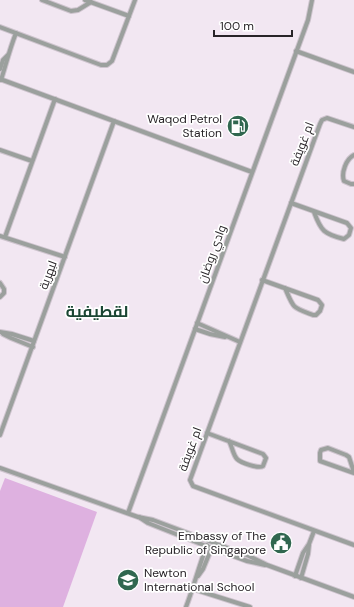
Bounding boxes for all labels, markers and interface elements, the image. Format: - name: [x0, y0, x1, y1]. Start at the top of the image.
- scale bar: [214, 12, 292, 38]
- text: 100 m: [220, 18, 254, 34]
- place label: Waqod Petrol Station: [147, 111, 222, 141]
- fuel station icon: Waqod Petrol Station: [225, 113, 251, 139]
- street label: ام غويفة: [286, 120, 318, 168]
- street label: وادي روضان: [194, 223, 232, 286]
- street label: لبهرية: [35, 258, 61, 292]
- district label: لقطيفية: [66, 301, 128, 322]
- street label: ام غويفة: [175, 425, 205, 473]
- place label: Embassy of The Republic of Singapore: [145, 528, 266, 558]
- public building icon: Embassy of The Republic of Singapore: [268, 530, 294, 556]
- place label: Newton International School: [144, 565, 254, 595]
- school or university icon: Newton International School: [115, 567, 141, 593]

